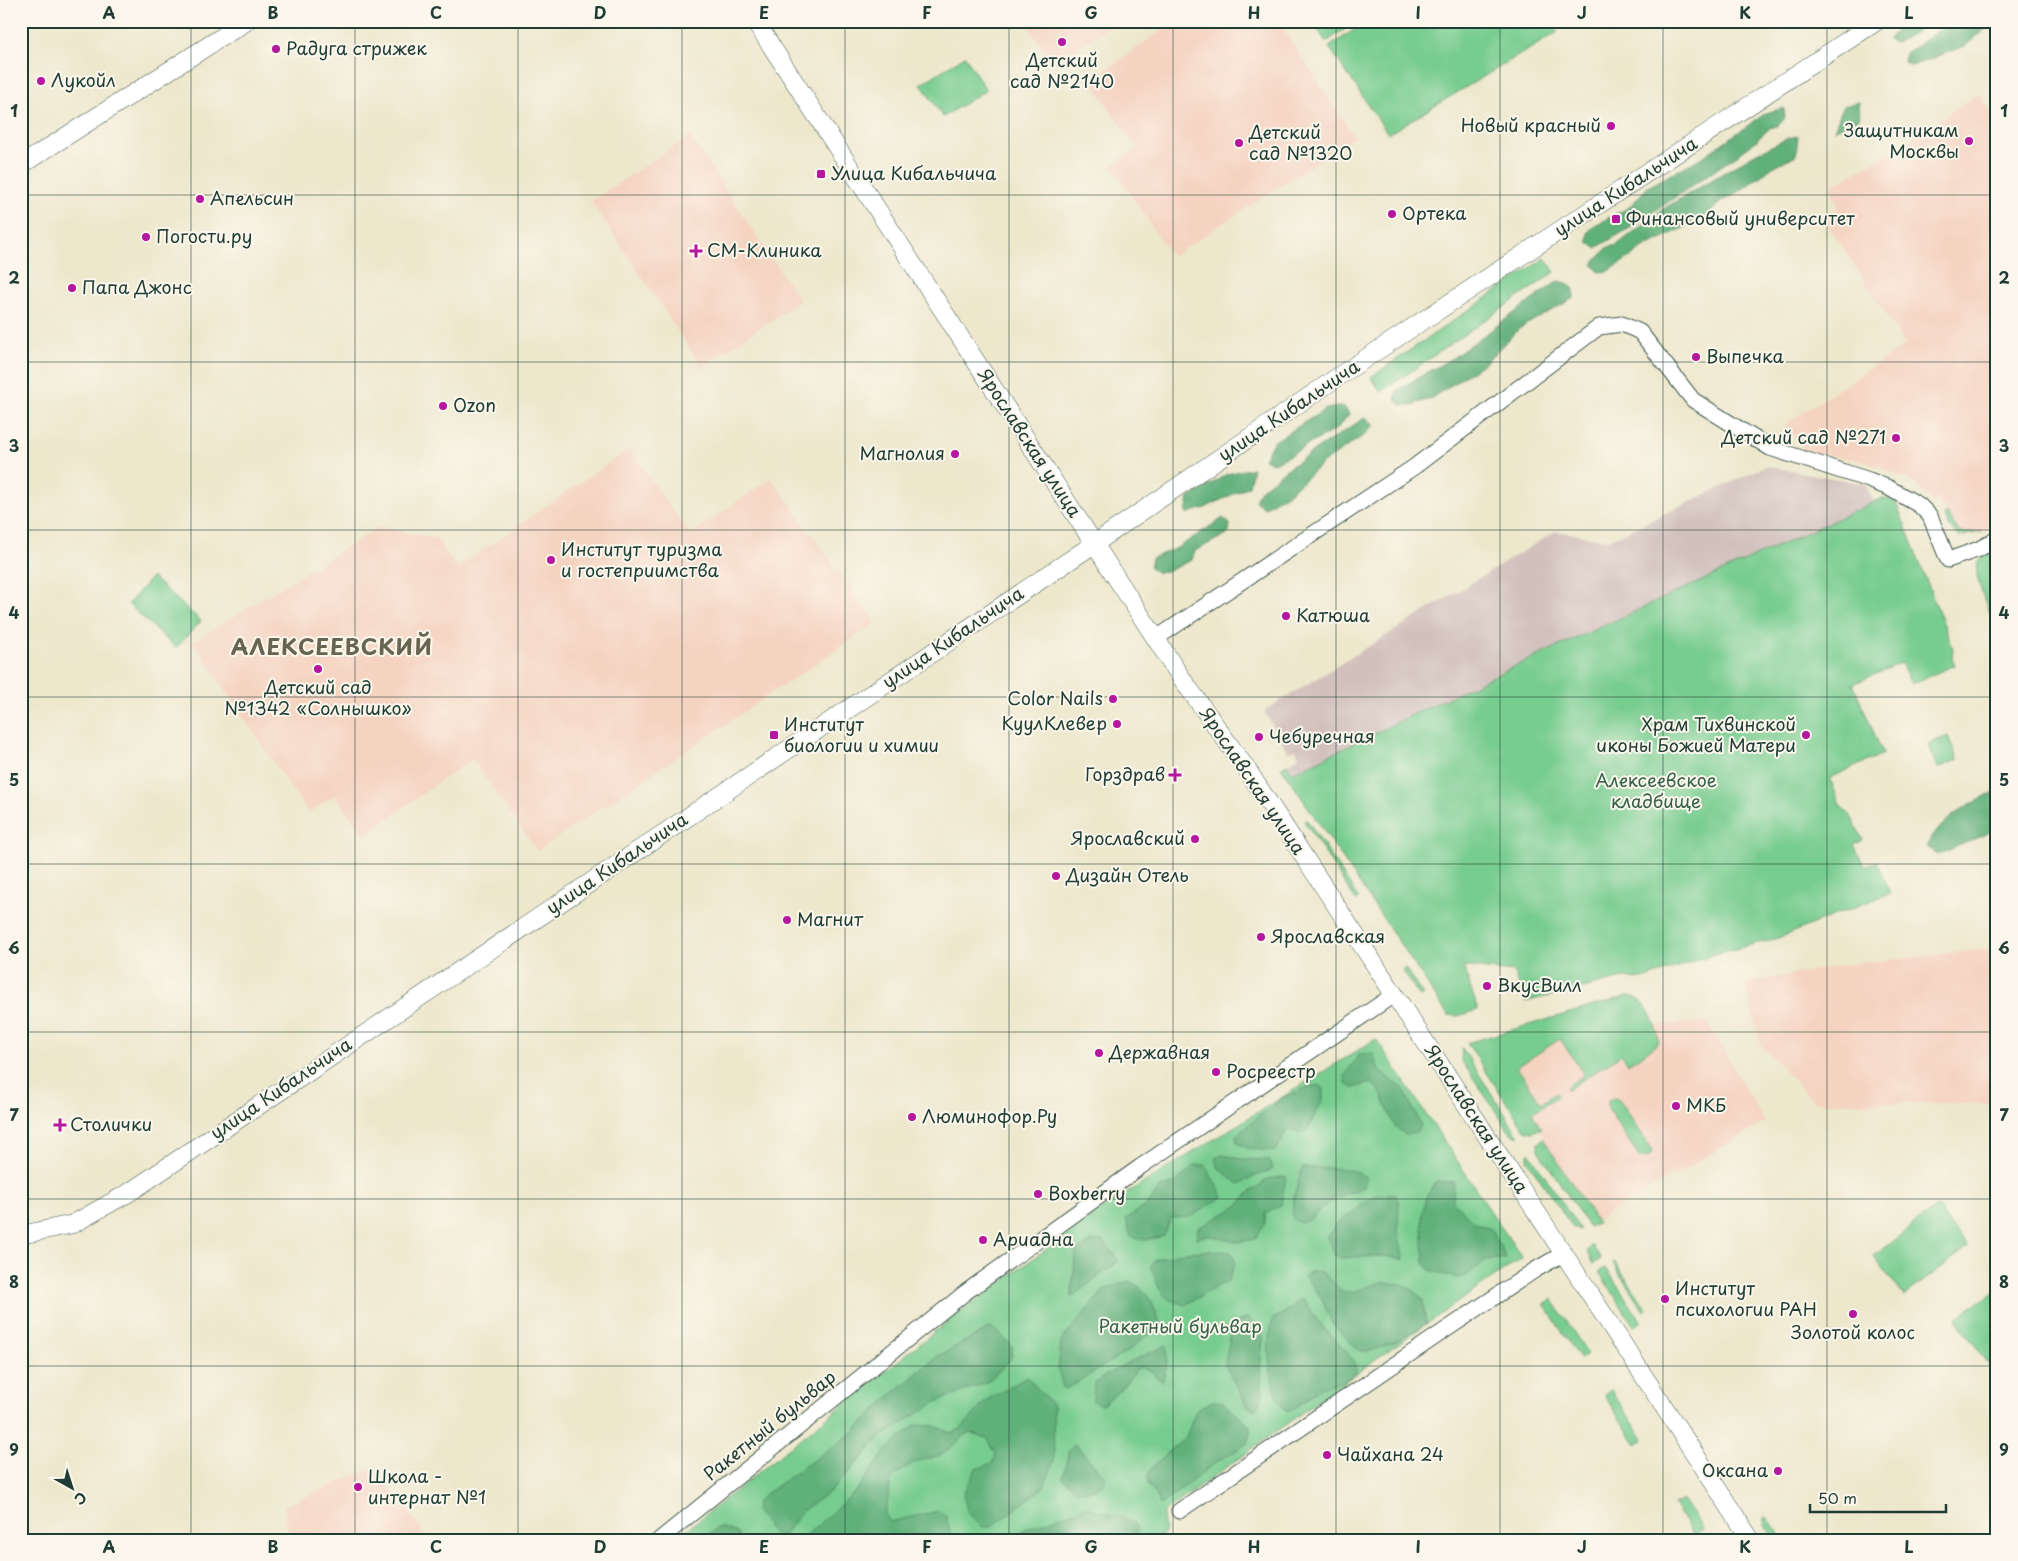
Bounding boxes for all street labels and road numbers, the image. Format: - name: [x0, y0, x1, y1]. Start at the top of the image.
- street label: улица Кибальчича: [1548, 129, 1703, 242]
- street label: улица Кибальчича: [1212, 352, 1365, 467]
- street label: Ярославская улица: [971, 361, 1089, 523]
- street label: улица Кибальчича: [876, 579, 1029, 694]
- street label: Ярославская улица: [1193, 700, 1313, 860]
- street label: улица Кибальчича: [540, 805, 693, 920]
- street label: улица Кибальчича: [204, 1030, 357, 1145]
- street label: Ярославская улица: [1418, 1037, 1536, 1199]
- street label: Ракетный бульвар: [697, 1363, 841, 1487]

